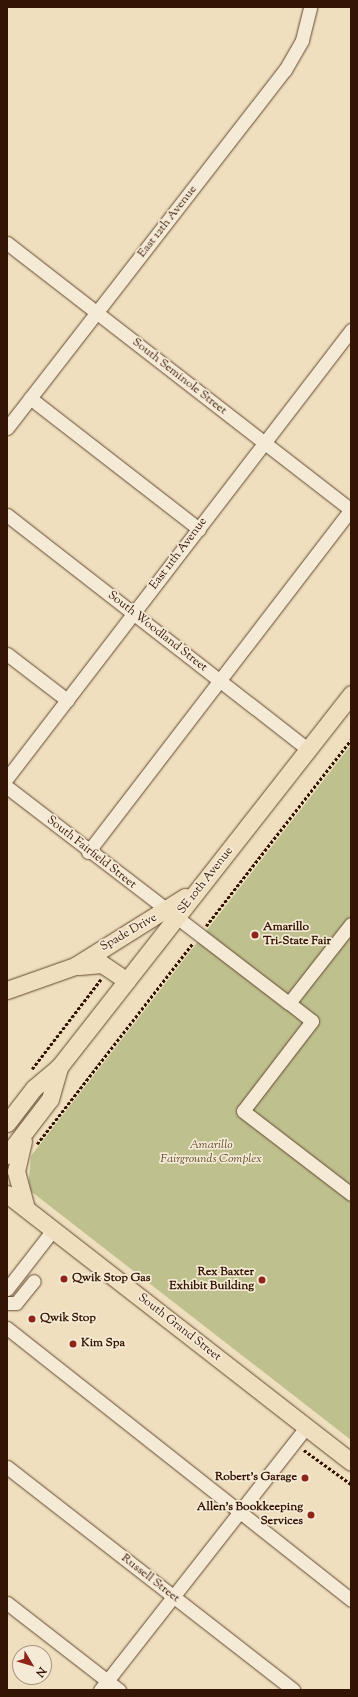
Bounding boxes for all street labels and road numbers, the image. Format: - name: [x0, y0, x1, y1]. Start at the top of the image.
- street label: East 12th Avenue: [135, 183, 201, 261]
- street label: South Seminole Street: [129, 336, 229, 418]
- street label: East 11th Avenue: [147, 515, 211, 593]
- street label: South Woodland Street: [104, 589, 210, 675]
- street label: South Fairfield Street: [43, 814, 139, 892]
- street label: SE 10th Avenue: [175, 845, 237, 917]
- street label: Spade Drive: [98, 911, 160, 955]
- street label: South Grand Street: [135, 1291, 223, 1365]
- street label: Russell Street: [118, 1552, 182, 1606]

